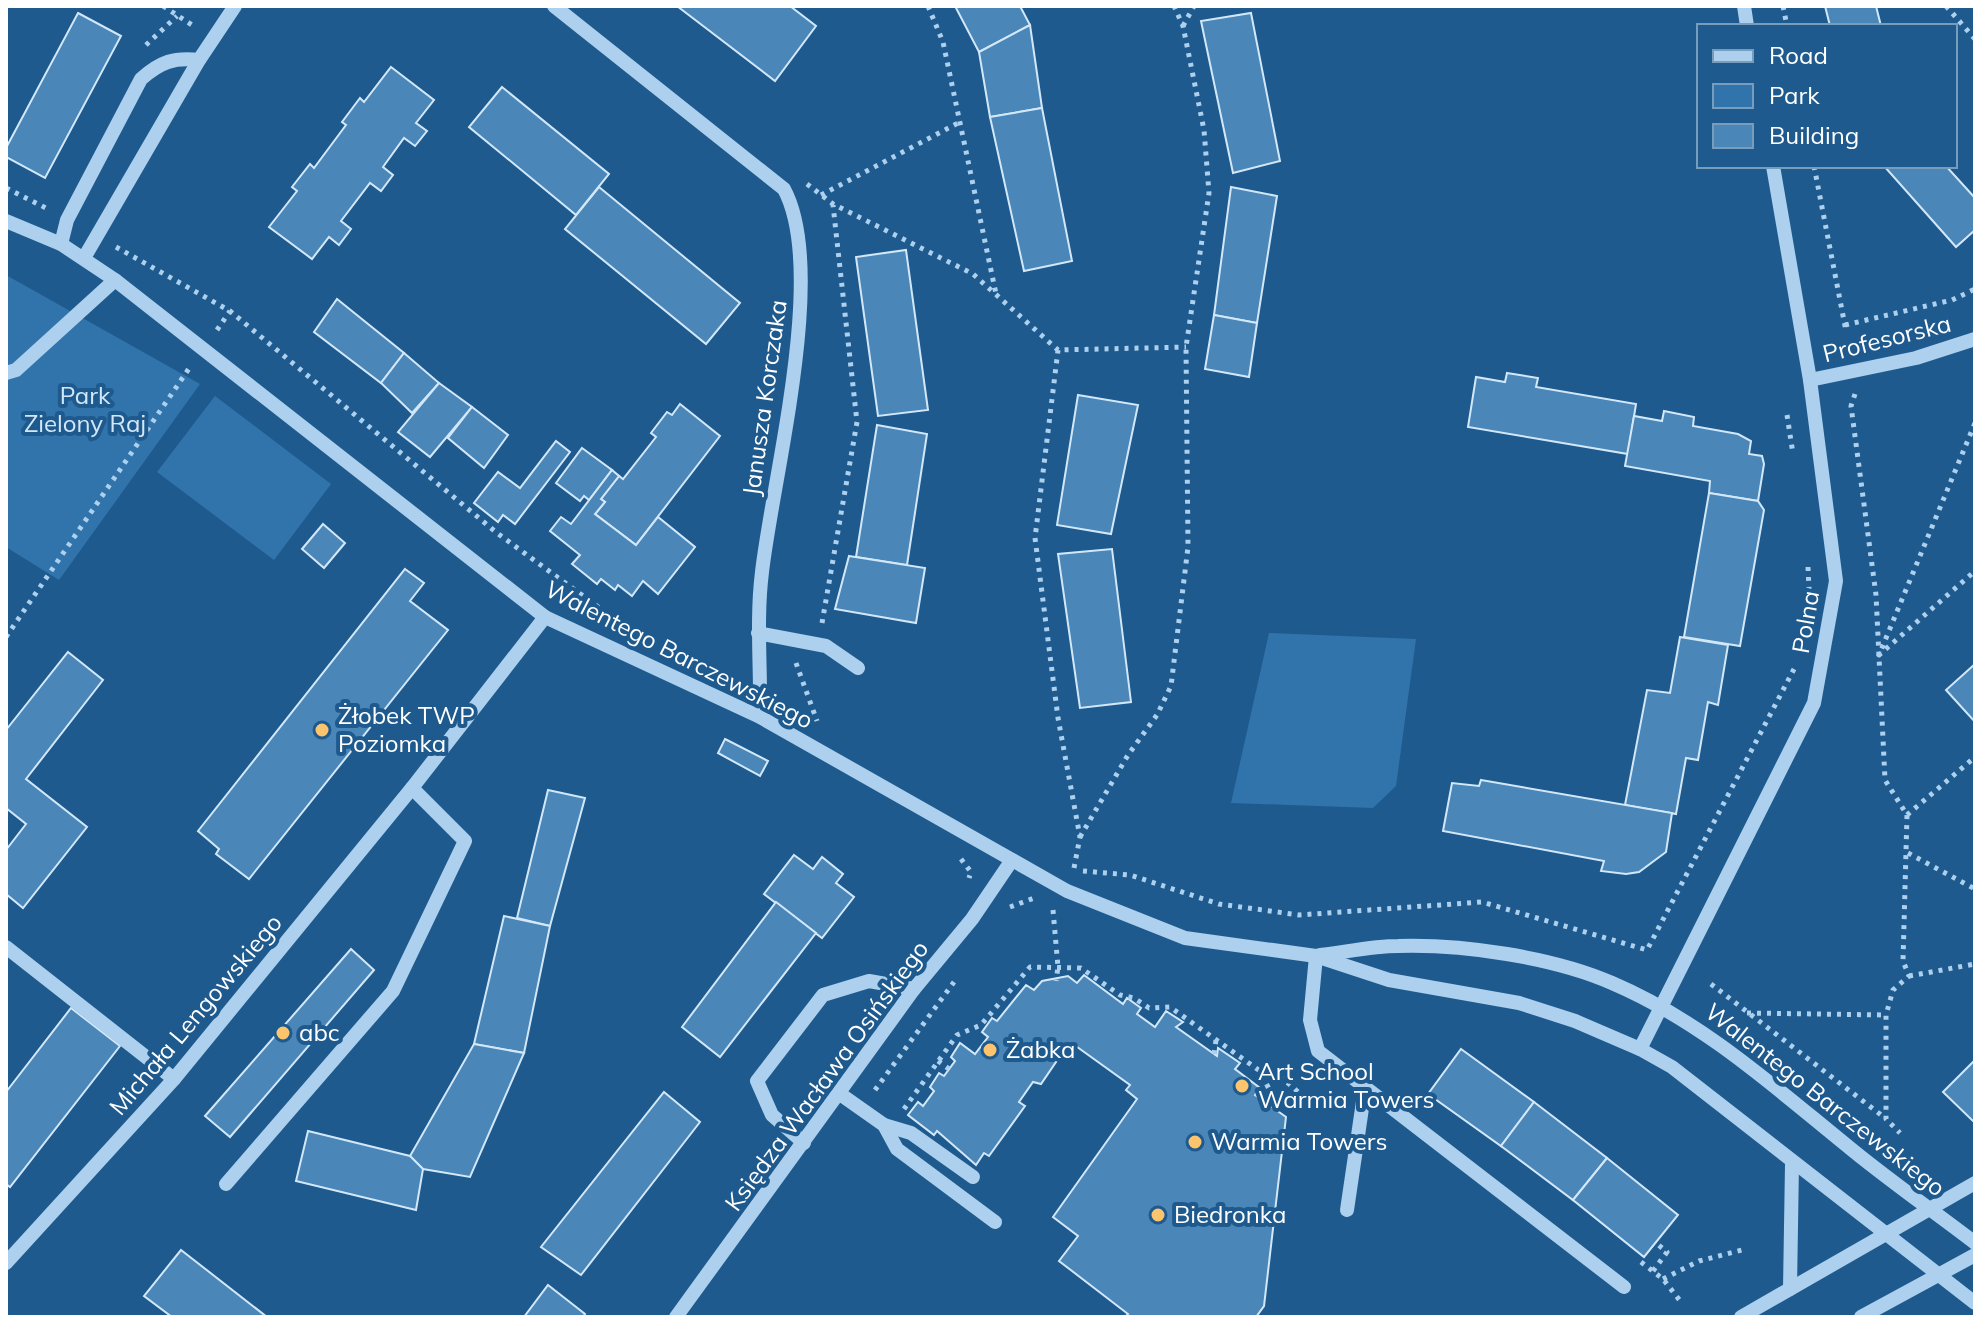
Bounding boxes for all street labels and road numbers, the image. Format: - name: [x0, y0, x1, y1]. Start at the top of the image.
- street label: Janusza Korczaka: [735, 298, 793, 498]
- street label: Profesorska: [1820, 308, 1954, 368]
- street label: Walentego Barczewskiego: [541, 573, 818, 735]
- street label: Polna: [1785, 588, 1825, 655]
- street label: Michała Lengowskiego: [102, 908, 288, 1121]
- street label: Księdza Wacława Osińskiego: [718, 934, 935, 1217]
- street label: Walentego Barczewskiego: [1700, 996, 1952, 1202]

